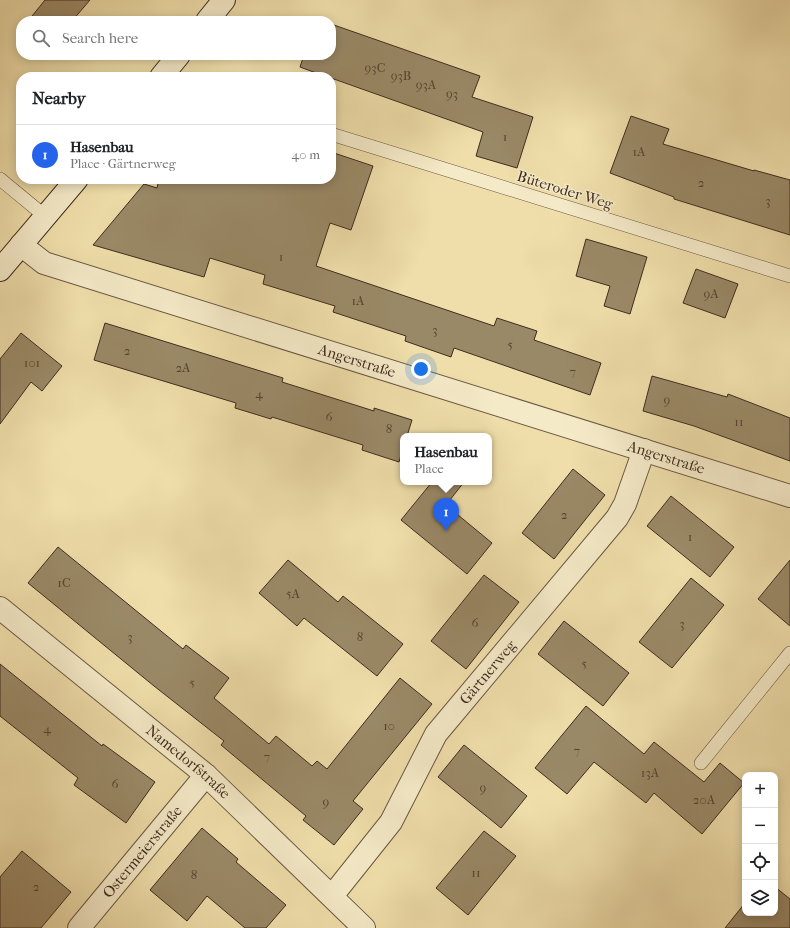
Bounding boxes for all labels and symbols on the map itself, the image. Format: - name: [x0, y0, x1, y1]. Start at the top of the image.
- house number: 93C: [365, 60, 386, 75]
- house number: 93B: [391, 68, 411, 83]
- house number: 93A: [416, 77, 437, 92]
- house number: 93: [446, 86, 458, 101]
- house number: 1: [503, 129, 507, 144]
- house number: 1A: [632, 144, 646, 159]
- street label: Büteroder Weg: [515, 167, 616, 213]
- house number: 2: [698, 175, 705, 190]
- house number: 3: [765, 193, 771, 208]
- house number: 1: [279, 249, 283, 264]
- house number: 9A: [703, 286, 719, 301]
- house number: 1A: [351, 293, 365, 308]
- house number: 3: [432, 322, 438, 337]
- house number: 5: [507, 337, 513, 352]
- street label: Angerstraße: [315, 340, 398, 381]
- house number: 2: [124, 343, 131, 358]
- house number: 101: [24, 355, 40, 370]
- your location: [411, 359, 431, 379]
- house number: 2A: [175, 360, 191, 375]
- house number: 7: [570, 364, 576, 379]
- house number: 4: [255, 386, 263, 401]
- house number: 9: [664, 392, 671, 407]
- house number: 6: [325, 409, 333, 424]
- house number: 11: [734, 414, 744, 429]
- house number: 8: [386, 421, 392, 436]
- street label: Angerstraße: [624, 436, 708, 478]
- pin: 1: [433, 498, 459, 531]
- house number: 2: [561, 507, 568, 522]
- house number: 1: [688, 529, 692, 544]
- house number: 1C: [57, 575, 71, 590]
- house number: 5A: [286, 586, 301, 601]
- house number: 6: [471, 615, 479, 630]
- house number: 3: [679, 616, 685, 631]
- house number: 3: [127, 629, 133, 644]
- house number: 8: [357, 629, 363, 644]
- street label: Gärtnerweg: [456, 636, 520, 708]
- house number: 5: [581, 656, 587, 671]
- house number: 5: [189, 675, 195, 690]
- house number: 10: [383, 718, 395, 733]
- house number: 4: [43, 721, 51, 736]
- street label: Namedorfstraße: [142, 721, 234, 803]
- house number: 7: [574, 743, 580, 758]
- house number: 7: [264, 749, 270, 764]
- house number: 13A: [641, 765, 660, 780]
- house number: 6: [111, 776, 119, 791]
- house number: 9: [480, 780, 487, 795]
- house number: 20A: [693, 792, 716, 807]
- house number: 9: [323, 794, 330, 809]
- street label: Ostermeierstraße: [99, 802, 186, 902]
- house number: 11: [471, 865, 481, 880]
- house number: 8: [191, 867, 197, 882]
- house number: 2: [33, 879, 40, 894]

